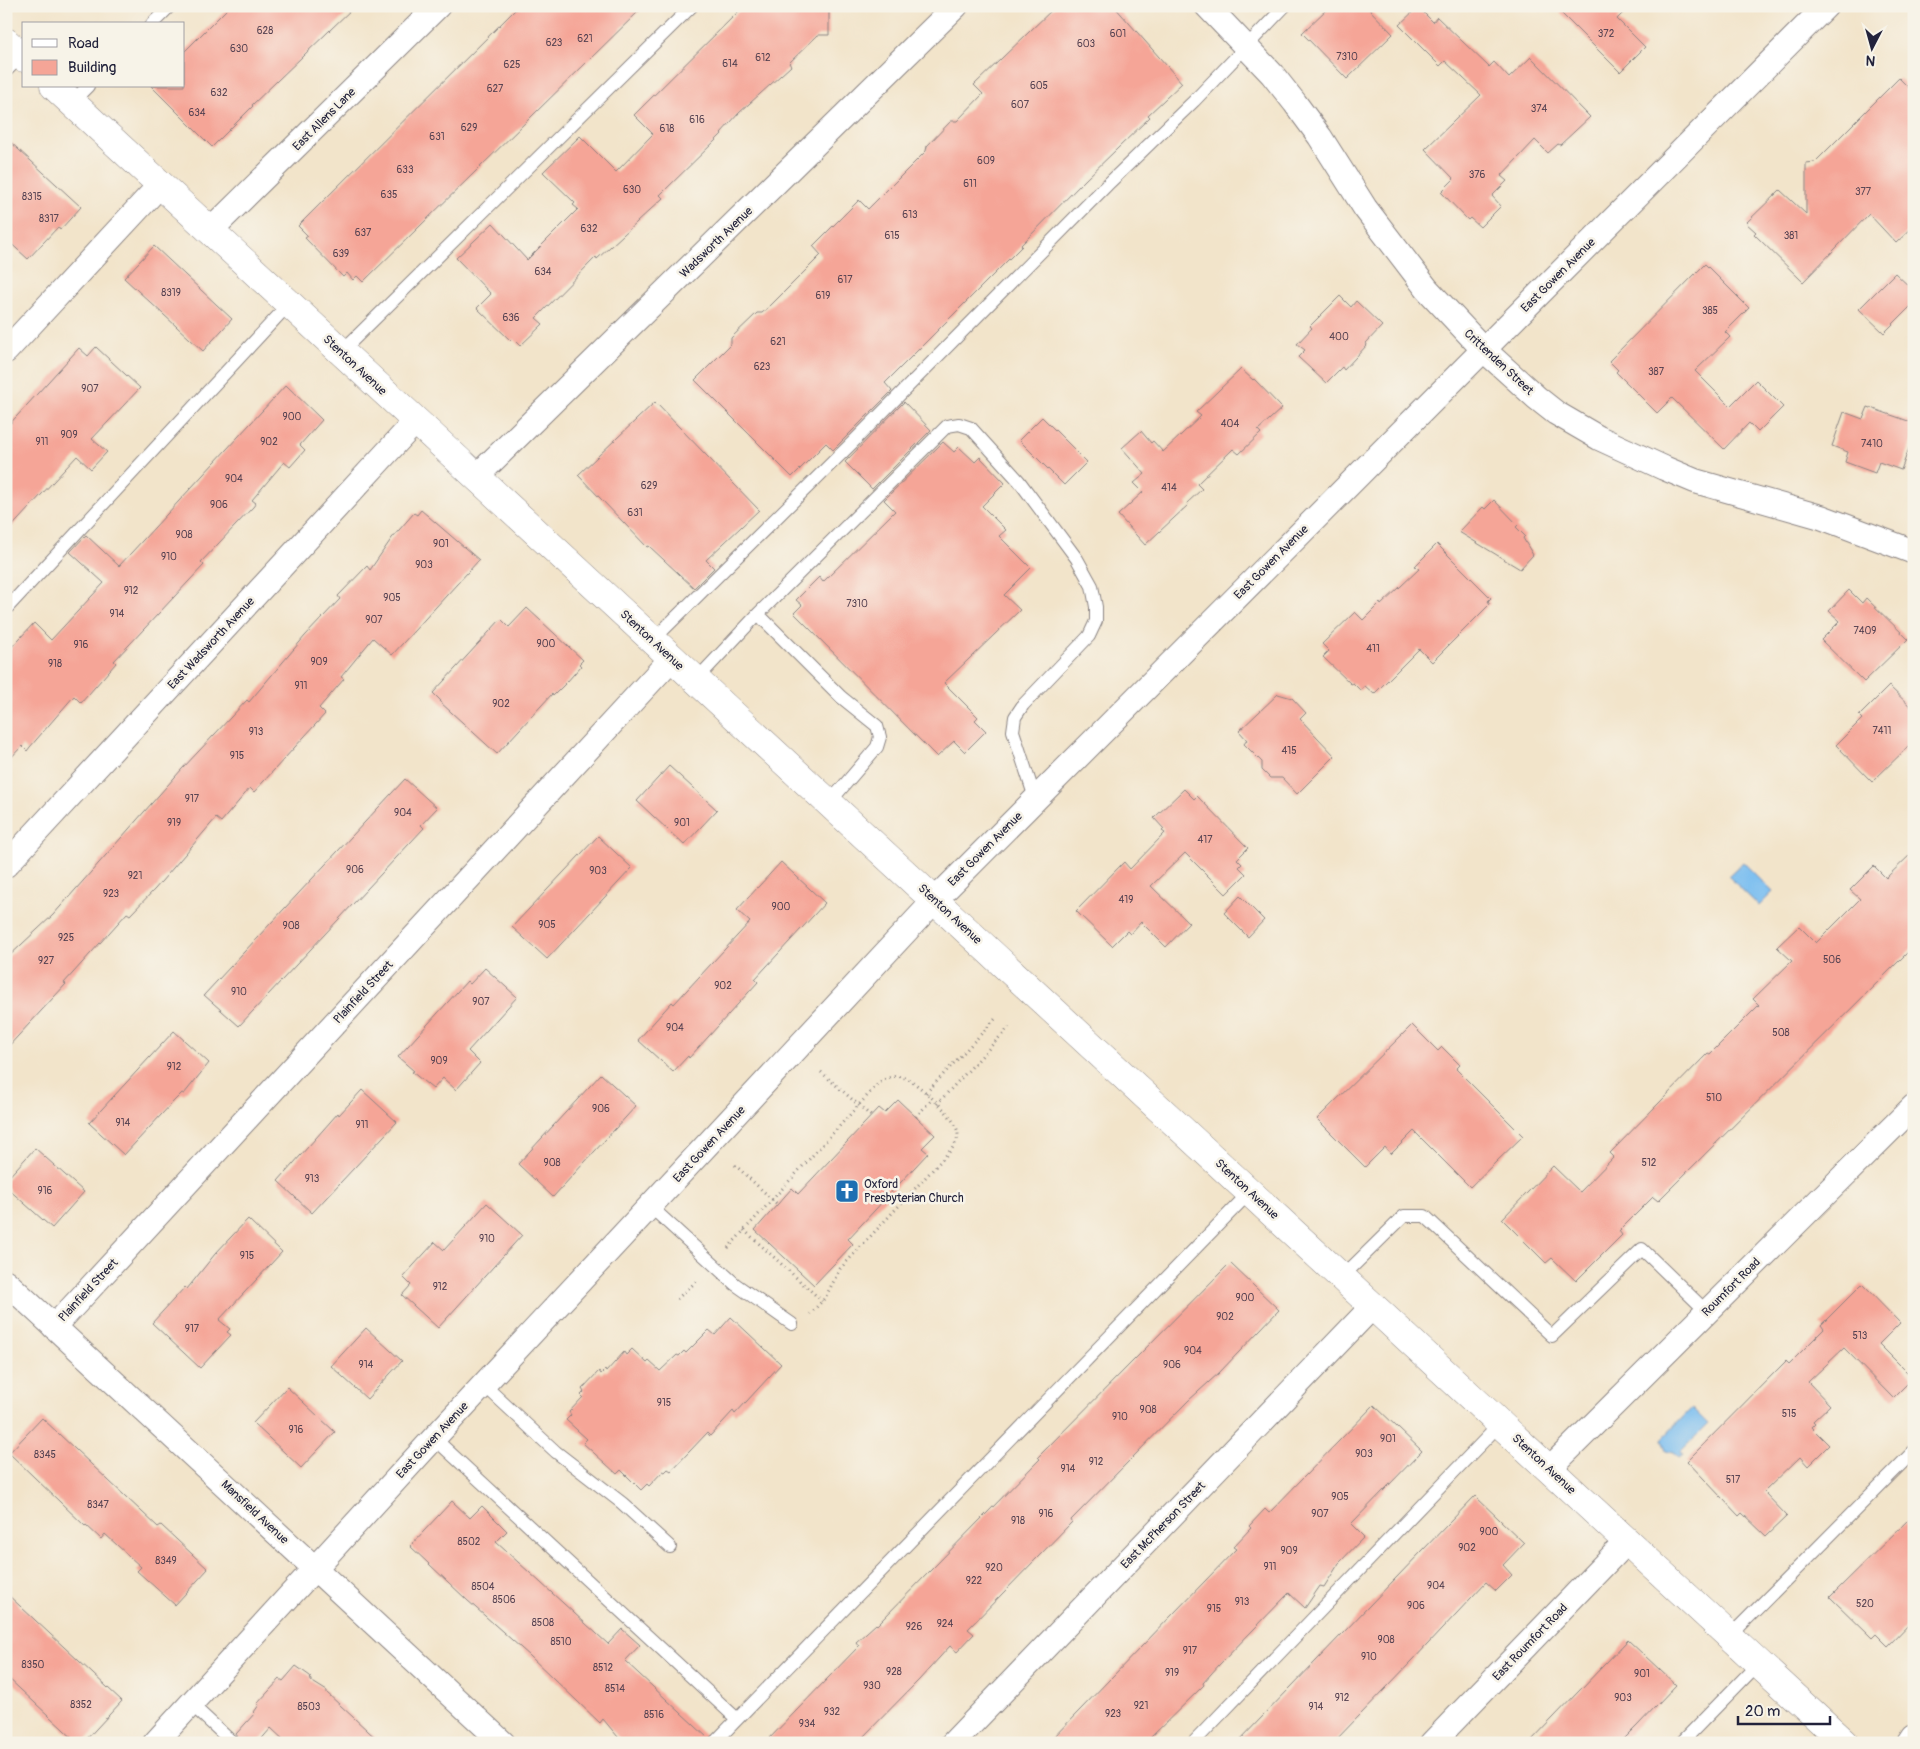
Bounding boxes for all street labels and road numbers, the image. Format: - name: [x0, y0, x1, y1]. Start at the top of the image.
- street label: East Allens Lane: [290, 85, 359, 154]
- street label: Wadsworth Avenue: [677, 204, 756, 281]
- street label: East Gowen Avenue: [1518, 235, 1599, 316]
- street label: Crittenden Street: [1461, 326, 1537, 399]
- street label: Stenton Avenue: [320, 332, 390, 399]
- street label: East Gowen Avenue: [1231, 522, 1312, 603]
- street label: East Wadsworth Avenue: [165, 594, 258, 693]
- street label: Stenton Avenue: [617, 607, 687, 674]
- street label: East Gowen Avenue: [945, 809, 1026, 890]
- street label: Stenton Avenue: [915, 881, 985, 948]
- street label: Plainfield Street: [330, 958, 396, 1027]
- street label: East Gowen Avenue: [670, 1103, 749, 1186]
- street label: Stenton Avenue: [1212, 1156, 1282, 1223]
- street label: Roumfort Road: [1699, 1255, 1764, 1320]
- street label: Plainfield Street: [55, 1256, 121, 1325]
- street label: East Gowen Avenue: [393, 1399, 472, 1482]
- street label: Stenton Avenue: [1509, 1431, 1579, 1498]
- street label: Mansfield Avenue: [218, 1477, 292, 1548]
- street label: East McPherson Street: [1118, 1479, 1209, 1572]
- street label: East Roumfort Road: [1490, 1601, 1571, 1684]

